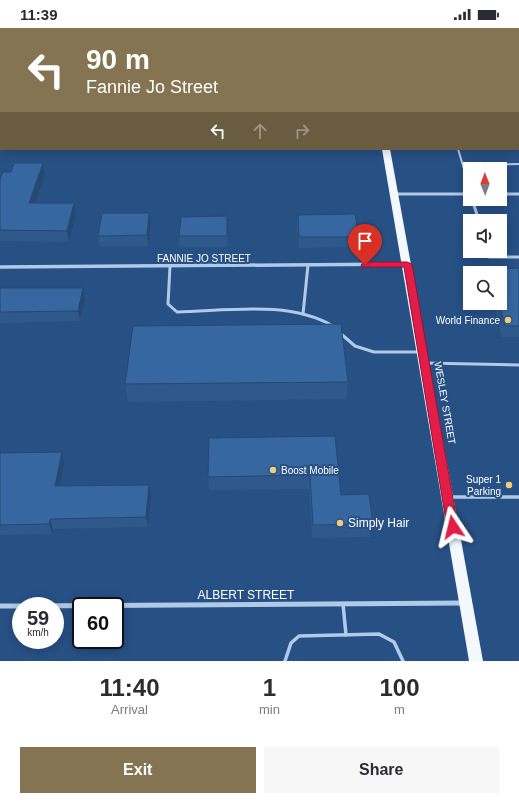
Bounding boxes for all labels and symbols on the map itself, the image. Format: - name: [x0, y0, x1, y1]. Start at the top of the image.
- north arrow: [463, 162, 507, 206]
- pin: [348, 224, 382, 265]
- street label: FANNIE JO STREET: [157, 253, 251, 264]
- place label: World Finance: [436, 315, 500, 326]
- marker: World Finance: [503, 315, 513, 325]
- street label: WESLEY STREET: [432, 361, 458, 445]
- marker: Boost Mobile: [268, 465, 278, 475]
- place label: Boost Mobile: [281, 465, 339, 476]
- place label: Super 1 Parking: [466, 474, 501, 497]
- marker: Super 1 Parking: [504, 480, 514, 490]
- position arrow: [432, 506, 474, 548]
- place label: Simply Hair: [348, 516, 409, 530]
- marker: Simply Hair: [335, 518, 345, 528]
- street label: ALBERT STREET: [198, 588, 295, 602]
- speed limit sign: 60: [72, 597, 124, 649]

